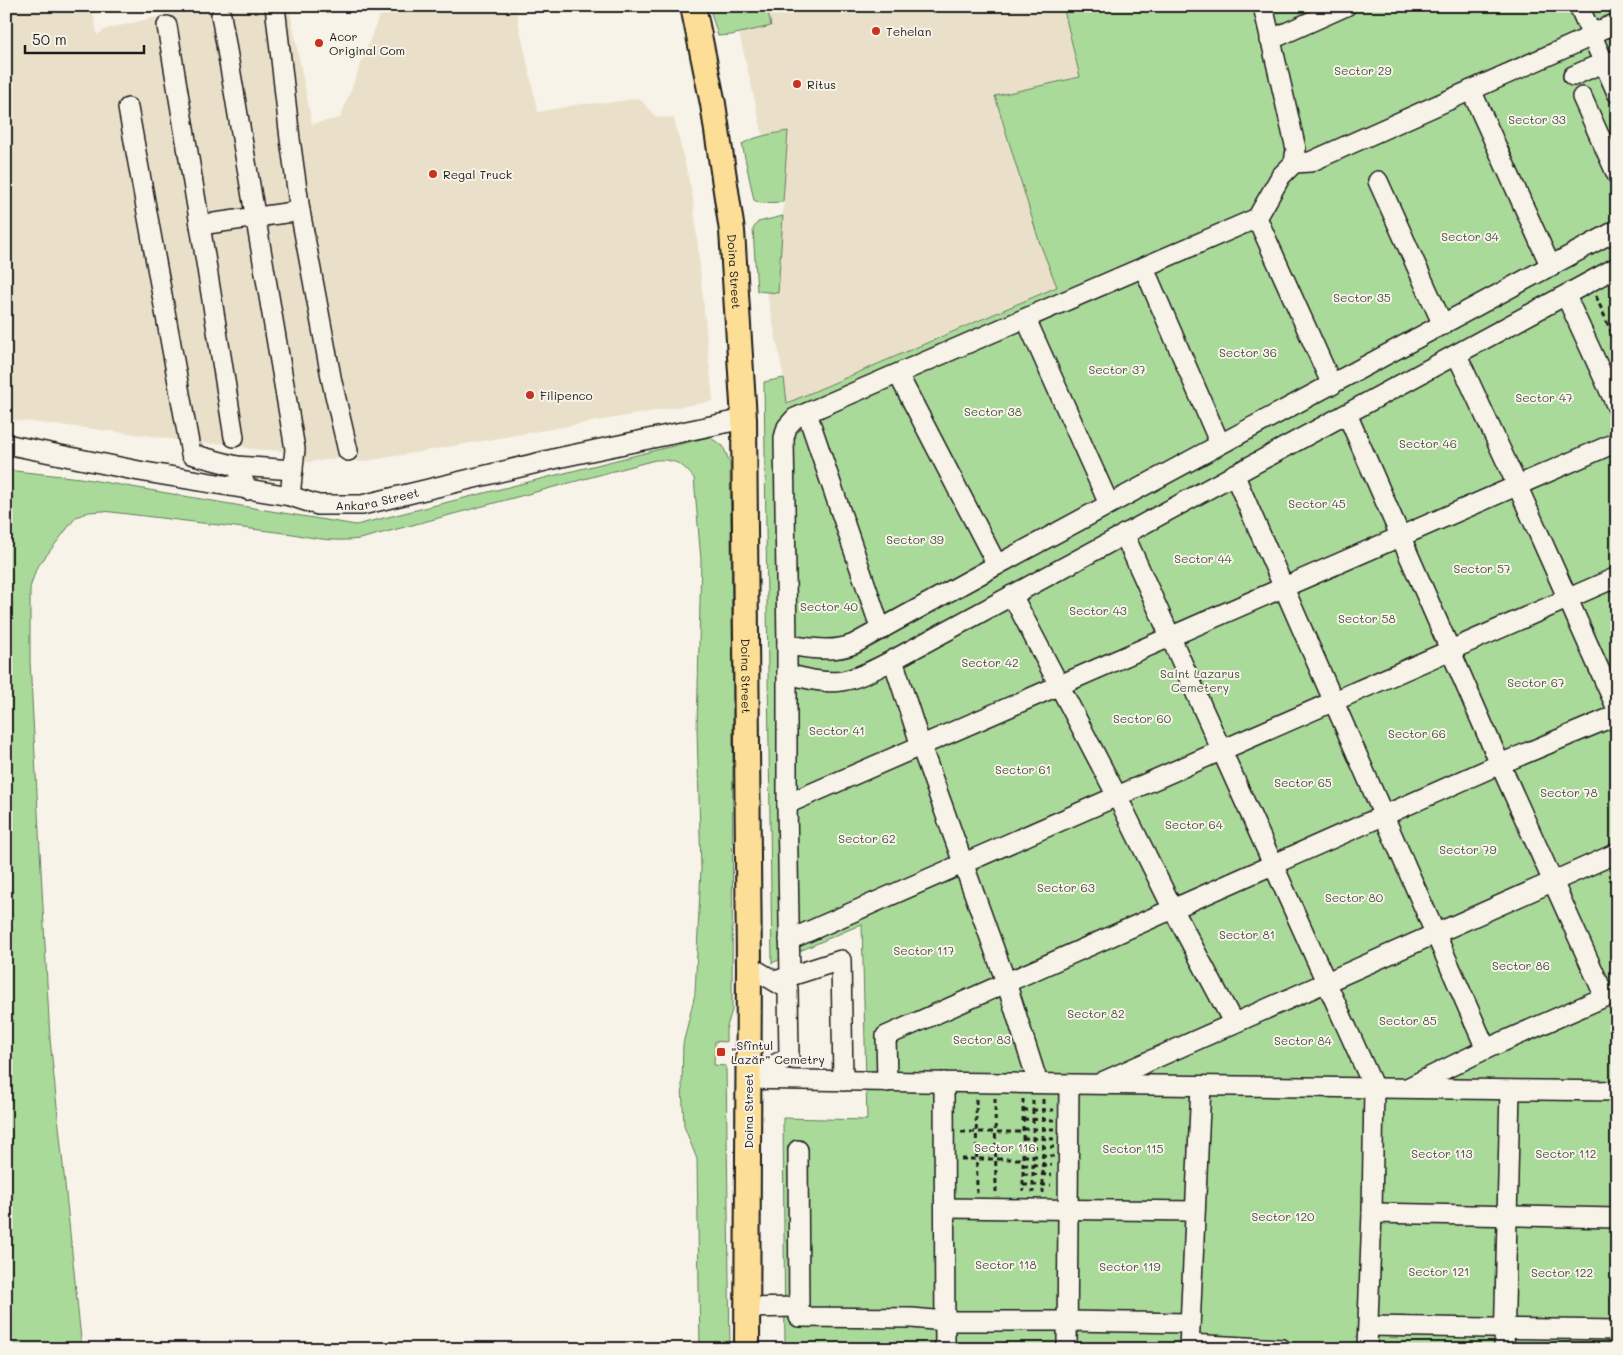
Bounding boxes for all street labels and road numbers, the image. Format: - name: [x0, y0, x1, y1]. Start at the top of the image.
- street label: Doina Street: [724, 233, 745, 310]
- street label: Ankara Street: [336, 484, 420, 513]
- street label: Doina Street: [738, 638, 755, 714]
- street label: Doina Street: [740, 1073, 756, 1149]

